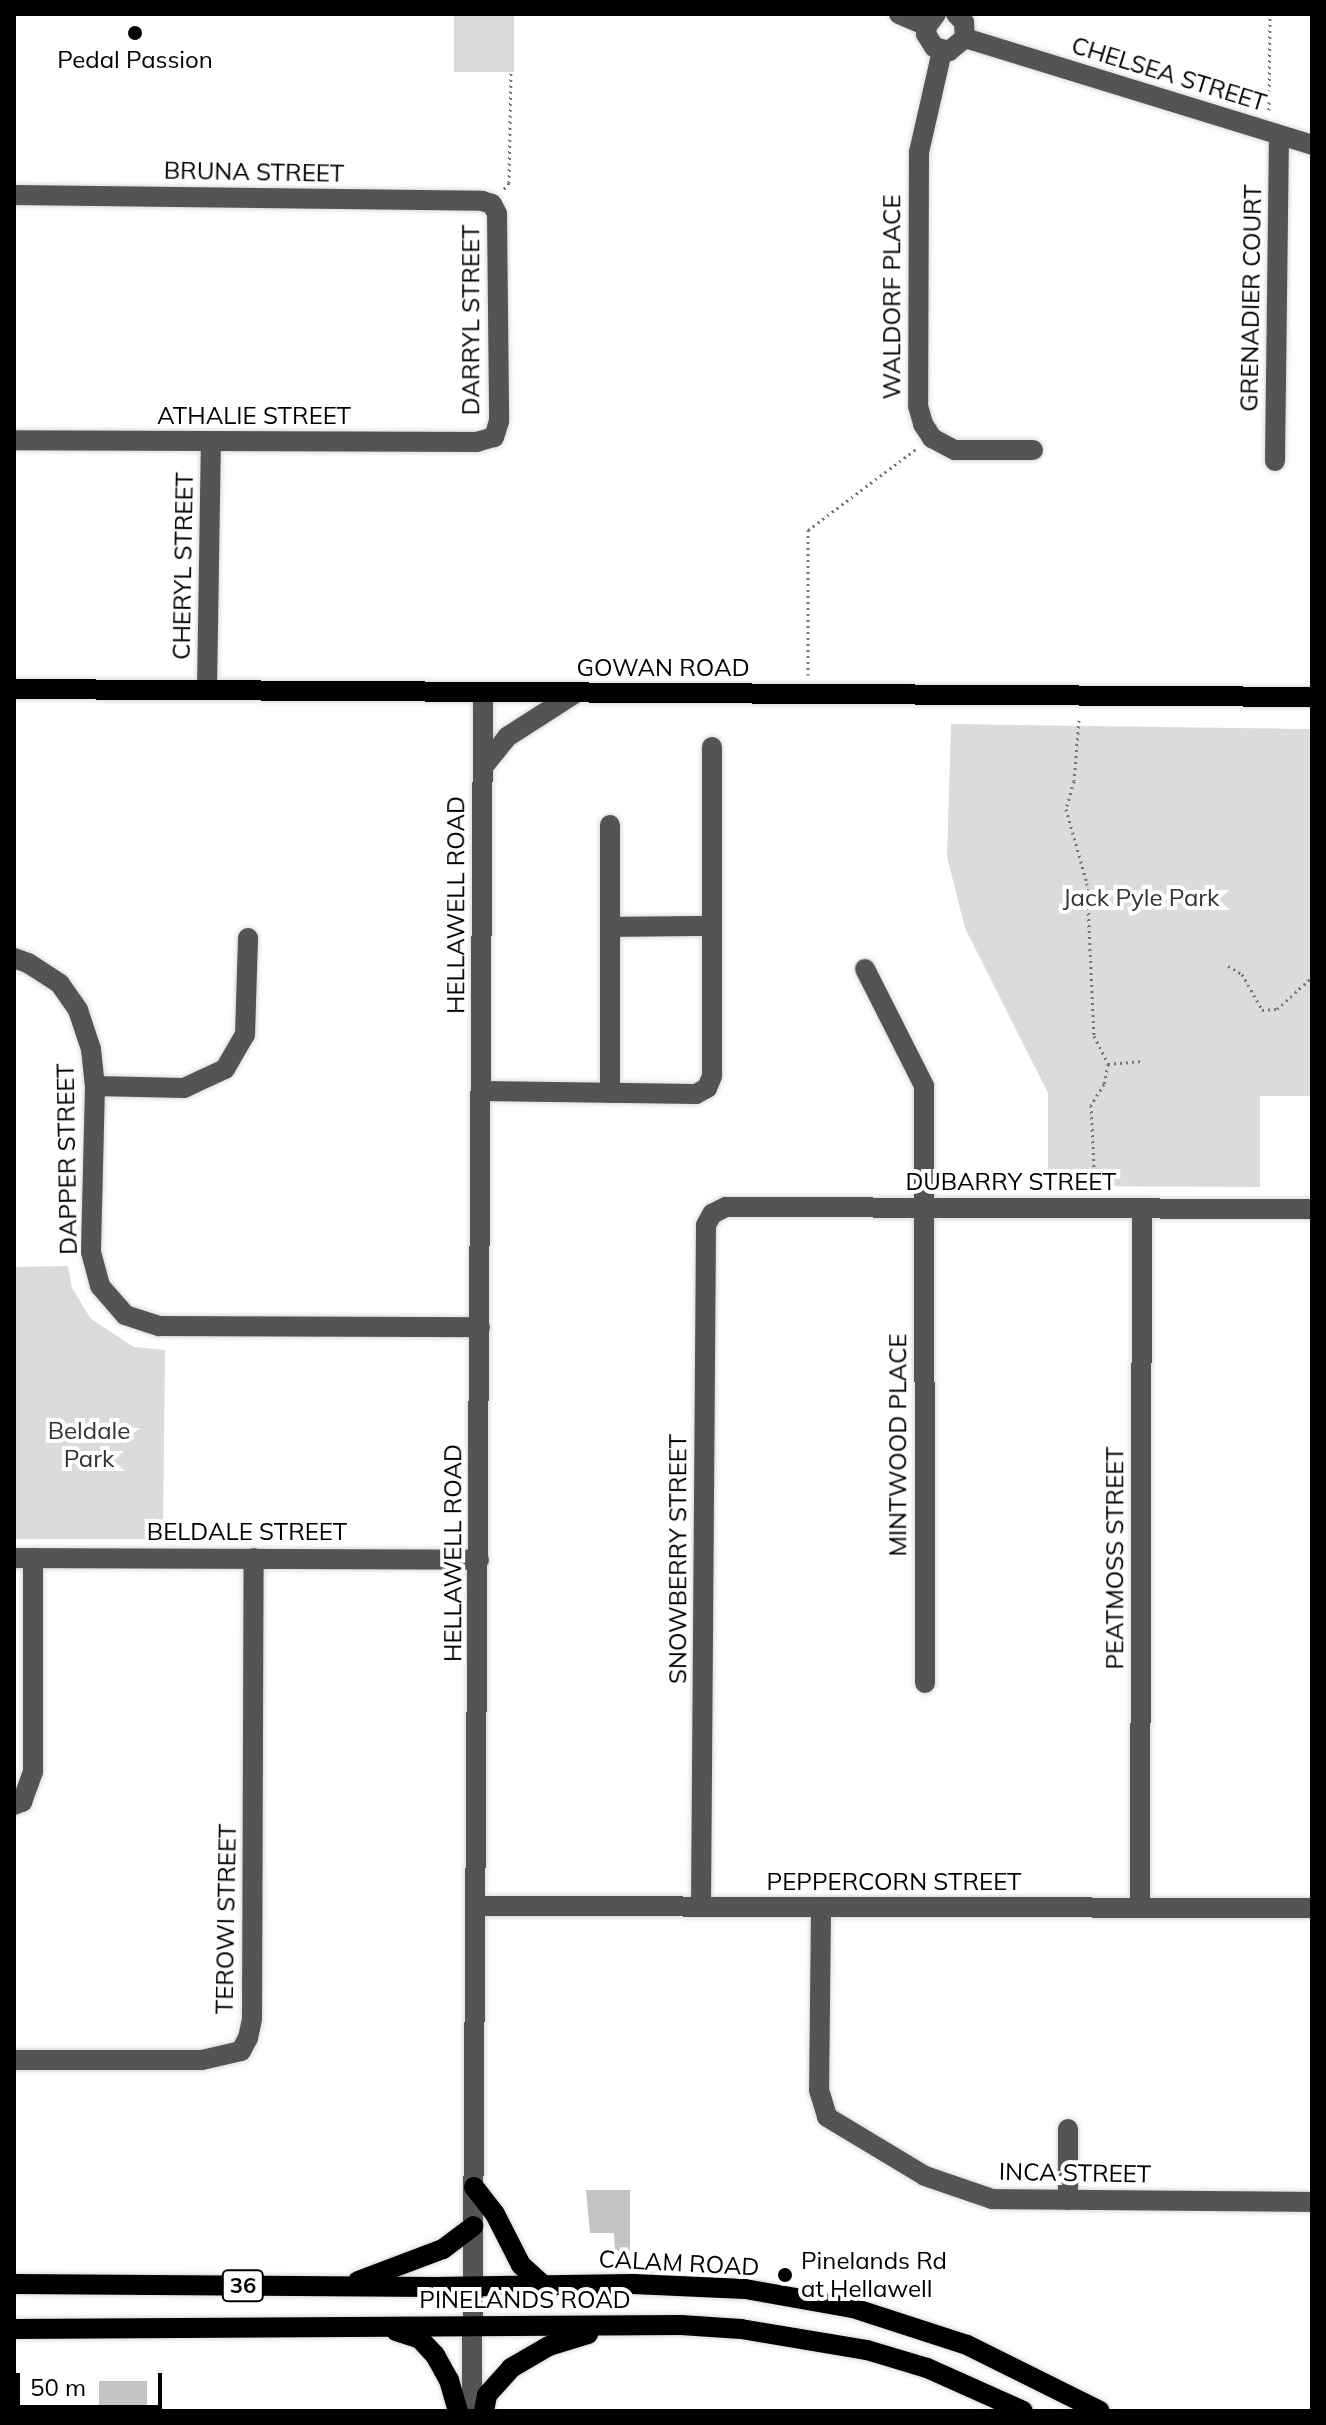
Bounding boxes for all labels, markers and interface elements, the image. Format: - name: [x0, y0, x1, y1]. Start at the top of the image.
- marker: Pedal Passion: [126, 24, 144, 42]
- street label: CHELSEA STREET: [1068, 31, 1270, 117]
- place label: Pedal Passion: [57, 46, 213, 74]
- street label: BRUNA STREET: [164, 156, 344, 188]
- street label: GRENADIER COURT: [1235, 184, 1267, 412]
- street label: WALDORF PLACE: [878, 195, 906, 399]
- street label: DARRYL STREET: [457, 225, 485, 415]
- street label: ATHALIE STREET: [157, 402, 351, 430]
- street label: CHERYL STREET: [167, 472, 199, 660]
- street label: GOWAN ROAD: [576, 654, 750, 682]
- street label: HELLAWELL ROAD: [442, 796, 470, 1014]
- park label: Jack Pyle Park: [1063, 884, 1219, 912]
- street label: DAPPER STREET: [51, 1063, 83, 1255]
- street label: DUBARRY STREET: [905, 1168, 1117, 1196]
- street label: MINTWOOD PLACE: [884, 1333, 912, 1557]
- park label: Beldale Park: [48, 1417, 130, 1473]
- street label: SNOWBERRY STREET: [664, 1434, 692, 1684]
- street label: HELLAWELL ROAD: [439, 1444, 467, 1662]
- street label: PEATMOSS STREET: [1101, 1446, 1129, 1670]
- street label: BELDALE STREET: [147, 1518, 347, 1546]
- street label: TEROWI STREET: [210, 1824, 242, 2014]
- street label: PEPPERCORN STREET: [767, 1868, 1021, 1896]
- street label: INCA STREET: [999, 2157, 1151, 2189]
- street label: CALAM ROAD: [598, 2244, 760, 2282]
- place label: Pinelands Rd at Hellawell: [801, 2247, 947, 2303]
- marker: Pinelands Rd at Hellawell: [776, 2266, 794, 2284]
- road number: 36: [221, 2268, 265, 2304]
- street label: PINELANDS ROAD: [419, 2286, 631, 2314]
- scale bar: [20, 2357, 166, 2407]
- text: 50 m: [30, 2372, 86, 2402]

